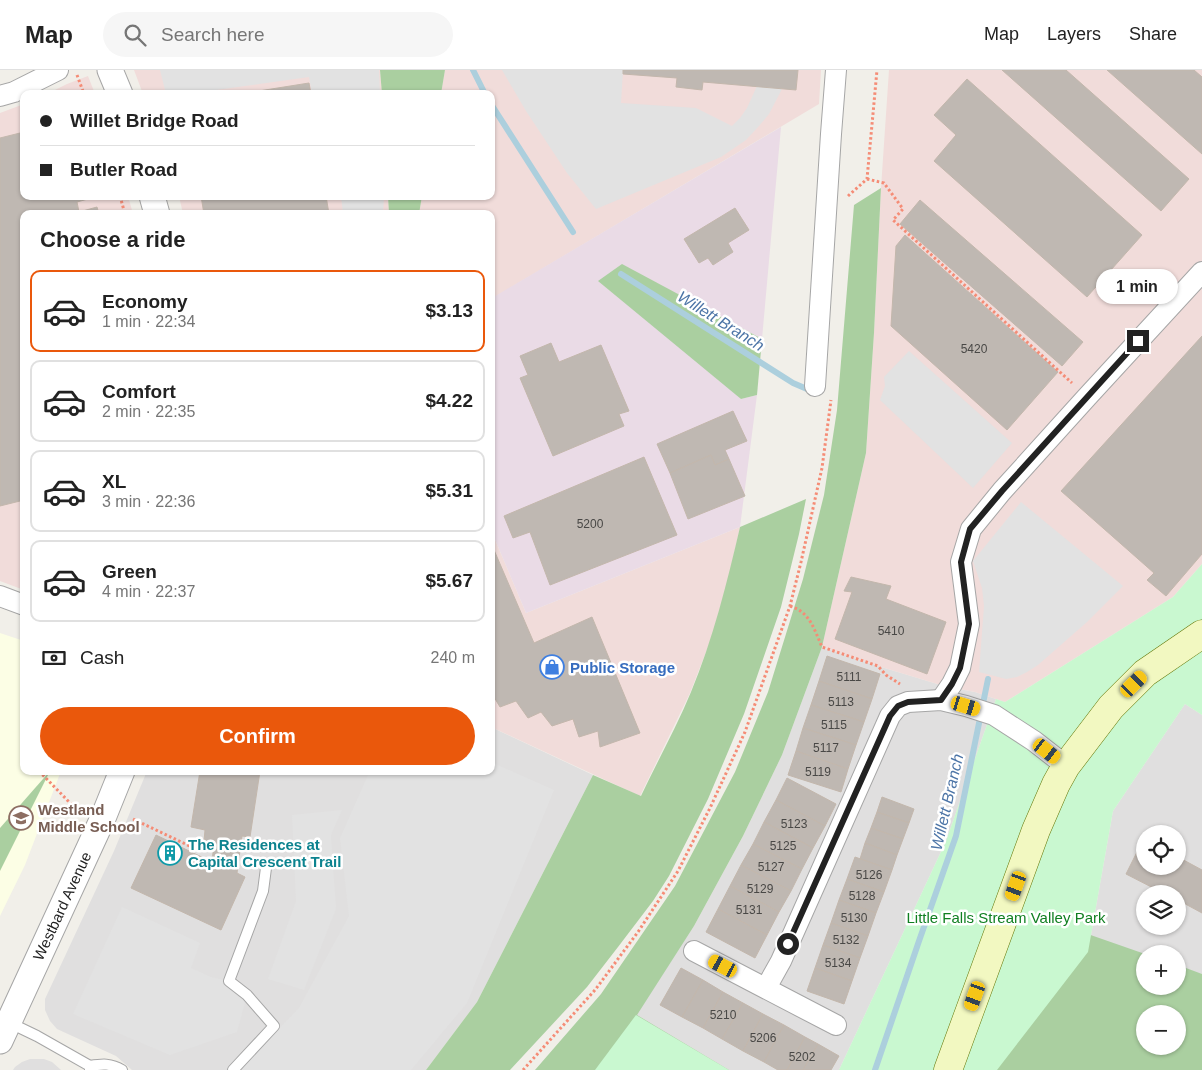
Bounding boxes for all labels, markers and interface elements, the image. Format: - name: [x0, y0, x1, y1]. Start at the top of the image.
- search box: [103, 12, 453, 57]
- text: Map: [25, 21, 73, 48]
- icon: search: [121, 21, 149, 49]
- text: Search here: [161, 24, 265, 45]
- text: Map: [984, 24, 1019, 44]
- text: Layers: [1047, 24, 1101, 44]
- text: Share: [1129, 24, 1177, 44]
- text: Willet Bridge Road: [70, 110, 239, 131]
- text: Butler Road: [70, 159, 178, 180]
- text: Choose a ride: [40, 227, 185, 252]
- callout: 1 min: [1097, 268, 1179, 304]
- text: 1 min: [1116, 278, 1158, 295]
- water label: Willett Branch: [675, 288, 767, 354]
- icon: car: [42, 289, 87, 334]
- text: Economy: [102, 291, 188, 312]
- text: $3.13: [425, 300, 473, 321]
- text: 1 min · 22:34: [102, 313, 195, 330]
- route end: [1127, 330, 1149, 352]
- house number: 5420: [961, 342, 988, 356]
- icon: car: [42, 379, 87, 424]
- text: Comfort: [102, 381, 176, 402]
- text: $4.22: [425, 390, 473, 411]
- text: 2 min · 22:35: [102, 403, 195, 420]
- icon: car: [42, 469, 87, 514]
- text: XL: [102, 471, 126, 492]
- text: $5.31: [425, 480, 473, 501]
- text: 3 min · 22:36: [102, 493, 195, 510]
- house number: 5200: [577, 517, 604, 531]
- icon: car: [42, 559, 87, 604]
- text: Green: [102, 561, 157, 582]
- text: $5.67: [425, 570, 473, 591]
- text: 4 min · 22:37: [102, 583, 195, 600]
- house number: 5410: [878, 624, 905, 638]
- icon: cash: [40, 644, 68, 672]
- text: Cash: [80, 647, 124, 668]
- text: 240 m: [431, 649, 475, 666]
- shop icon: Public Storage: [539, 654, 565, 680]
- place label: Public Storage: [570, 659, 675, 676]
- car: [1118, 668, 1149, 700]
- house number: 5111: [837, 670, 862, 684]
- car: [949, 694, 982, 718]
- house number: 5113: [828, 695, 854, 709]
- button: Confirm: [40, 707, 475, 765]
- house number: 5115: [821, 718, 847, 732]
- car: [1030, 736, 1063, 766]
- house number: 5117: [813, 741, 839, 755]
- water label: Willett Branch: [928, 752, 966, 852]
- house number: 5119: [805, 765, 831, 779]
- place label: Westland Middle School: [38, 801, 140, 835]
- school or university icon: Westland Middle School: [8, 805, 34, 831]
- house number: 5123: [781, 817, 808, 831]
- map controls: [1136, 825, 1186, 1055]
- button: locate: [1136, 825, 1186, 875]
- place label: The Residences at Capital Crescent Trail: [188, 836, 341, 870]
- house number: 5125: [770, 839, 797, 853]
- building icon: The Residences at Capital Crescent Trail: [157, 840, 183, 866]
- street label: Westbard Avenue: [29, 849, 95, 963]
- house number: 5127: [758, 860, 785, 874]
- house number: 5126: [856, 868, 883, 882]
- car: [1003, 869, 1028, 903]
- house number: 5129: [747, 882, 774, 896]
- button: layers: [1136, 885, 1186, 935]
- house number: 5128: [849, 889, 876, 903]
- house number: 5131: [736, 903, 763, 917]
- park label: Little Falls Stream Valley Park: [907, 909, 1106, 926]
- house number: 5130: [841, 911, 868, 925]
- route start: [777, 933, 799, 955]
- house number: 5132: [833, 933, 860, 947]
- button: +: [1136, 945, 1186, 995]
- car: [706, 952, 739, 980]
- house number: 5134: [825, 956, 852, 970]
- car: [962, 979, 987, 1013]
- button: −: [1136, 1005, 1186, 1055]
- house number: 5210: [710, 1008, 737, 1022]
- house number: 5206: [750, 1031, 777, 1045]
- house number: 5202: [789, 1050, 816, 1064]

